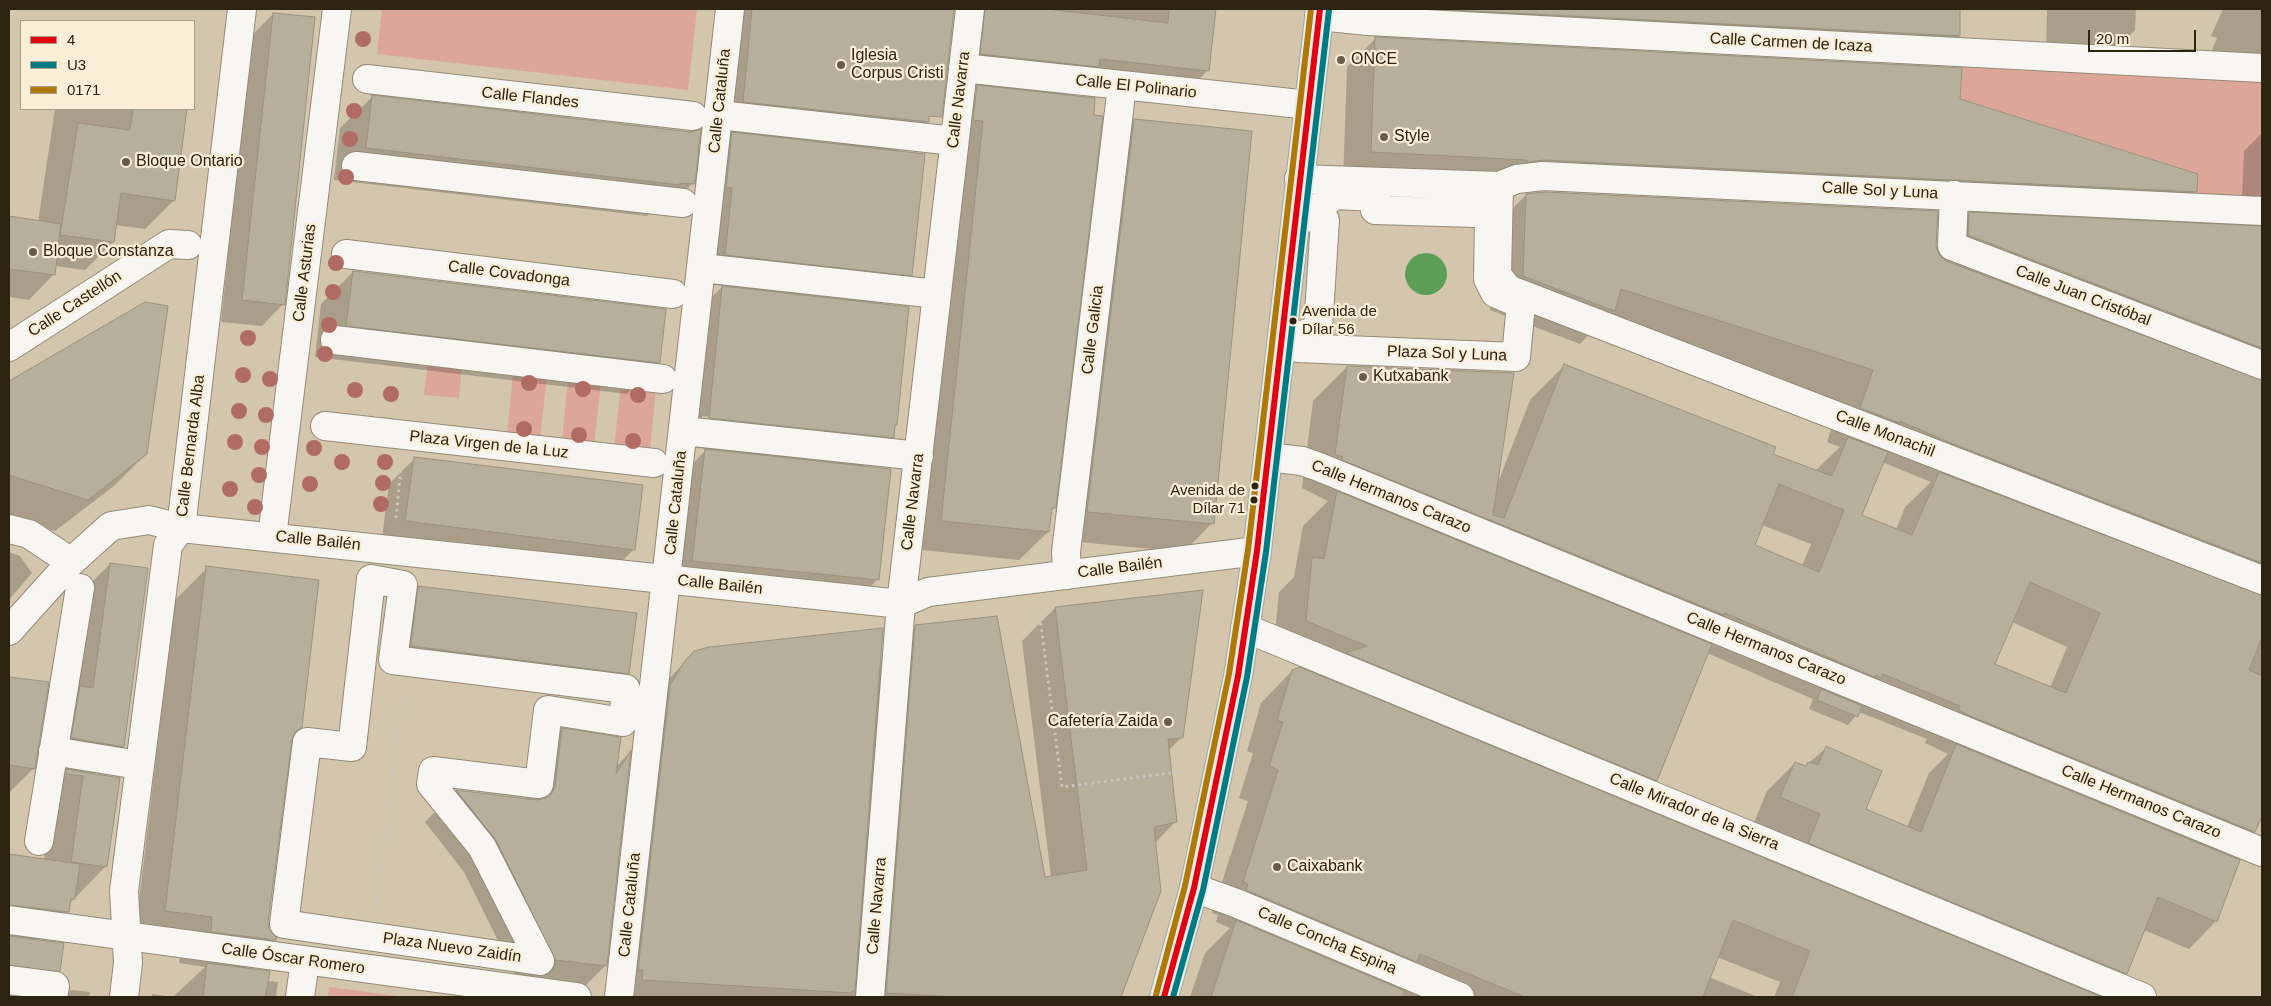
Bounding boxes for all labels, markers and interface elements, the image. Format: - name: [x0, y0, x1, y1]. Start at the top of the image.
- legend: [20, 20, 195, 110]
- scale bar: [2091, 20, 2198, 52]
- street label: Calle Carmen de Icaza: [1709, 29, 1873, 57]
- text: 20 m: [2096, 30, 2129, 47]
- text: 4: [67, 31, 75, 48]
- place label: Iglesia Corpus Cristi: [851, 46, 943, 84]
- street label: Calle Cataluña: [705, 48, 735, 154]
- street label: Calle Navarra: [944, 50, 974, 150]
- place label: ONCE: [1351, 50, 1397, 70]
- marker: ONCE: [1335, 54, 1347, 66]
- text: U3: [67, 56, 86, 73]
- marker: Iglesia Corpus Cristi: [835, 59, 847, 71]
- street label: Calle El Polinario: [1074, 71, 1198, 103]
- text: 0171: [67, 81, 100, 98]
- street label: Calle Flandes: [480, 83, 580, 113]
- place label: Style: [1394, 127, 1430, 147]
- marker: Style: [1378, 131, 1390, 143]
- place label: Bloque Ontario: [136, 152, 243, 172]
- marker: Bloque Ontario: [120, 156, 132, 168]
- street label: Calle Sol y Luna: [1821, 178, 1939, 204]
- street label: Calle Asturias: [289, 223, 321, 323]
- place label: Bloque Constanza: [43, 242, 174, 262]
- marker: Bloque Constanza: [27, 246, 39, 258]
- street label: Calle Covadonga: [447, 257, 571, 291]
- street label: Calle Juan Cristóbal: [2013, 261, 2153, 331]
- street label: Calle Castellón: [25, 267, 125, 341]
- street label: Calle Galicia: [1078, 284, 1108, 376]
- place label: Avenida de Dílar 56: [1302, 303, 1377, 338]
- marker: Avenida de Dílar 56: [1288, 316, 1298, 326]
- street label: Plaza Sol y Luna: [1387, 342, 1507, 366]
- place label: Kutxabank: [1373, 367, 1449, 387]
- marker: Kutxabank: [1357, 371, 1369, 383]
- street label: Calle Bernarda Alba: [173, 374, 209, 518]
- street label: Calle Monachil: [1833, 406, 1937, 462]
- street label: Plaza Virgen de la Luz: [409, 427, 569, 463]
- street label: Calle Cataluña: [661, 450, 691, 556]
- street label: Calle Navarra: [898, 452, 928, 552]
- street label: Calle Hermanos Carazo: [1308, 456, 1474, 538]
- unlabelled marker: [1250, 481, 1260, 491]
- place label: Avenida de Dílar 71: [1170, 482, 1245, 517]
- marker: Avenida de Dílar 71: [1249, 495, 1259, 505]
- street label: Calle Bailén: [275, 527, 361, 555]
- street label: Calle Bailén: [1076, 553, 1164, 583]
- street label: Calle Bailén: [677, 571, 763, 599]
- street label: Calle Hermanos Carazo: [1683, 608, 1849, 690]
- place label: Cafetería Zaida: [1048, 712, 1158, 732]
- marker: Cafetería Zaida: [1162, 716, 1174, 728]
- street label: Calle Hermanos Carazo: [2058, 761, 2224, 843]
- street label: Calle Mirador de la Sierra: [1606, 769, 1782, 855]
- street label: Calle Cataluña: [615, 852, 645, 958]
- street label: Calle Navarra: [863, 856, 891, 956]
- place label: Caixabank: [1287, 857, 1363, 877]
- marker: Caixabank: [1271, 861, 1283, 873]
- street label: Calle Concha Espina: [1254, 903, 1400, 979]
- street label: Plaza Nuevo Zaidín: [382, 929, 522, 967]
- street label: Calle Óscar Romero: [220, 939, 366, 979]

